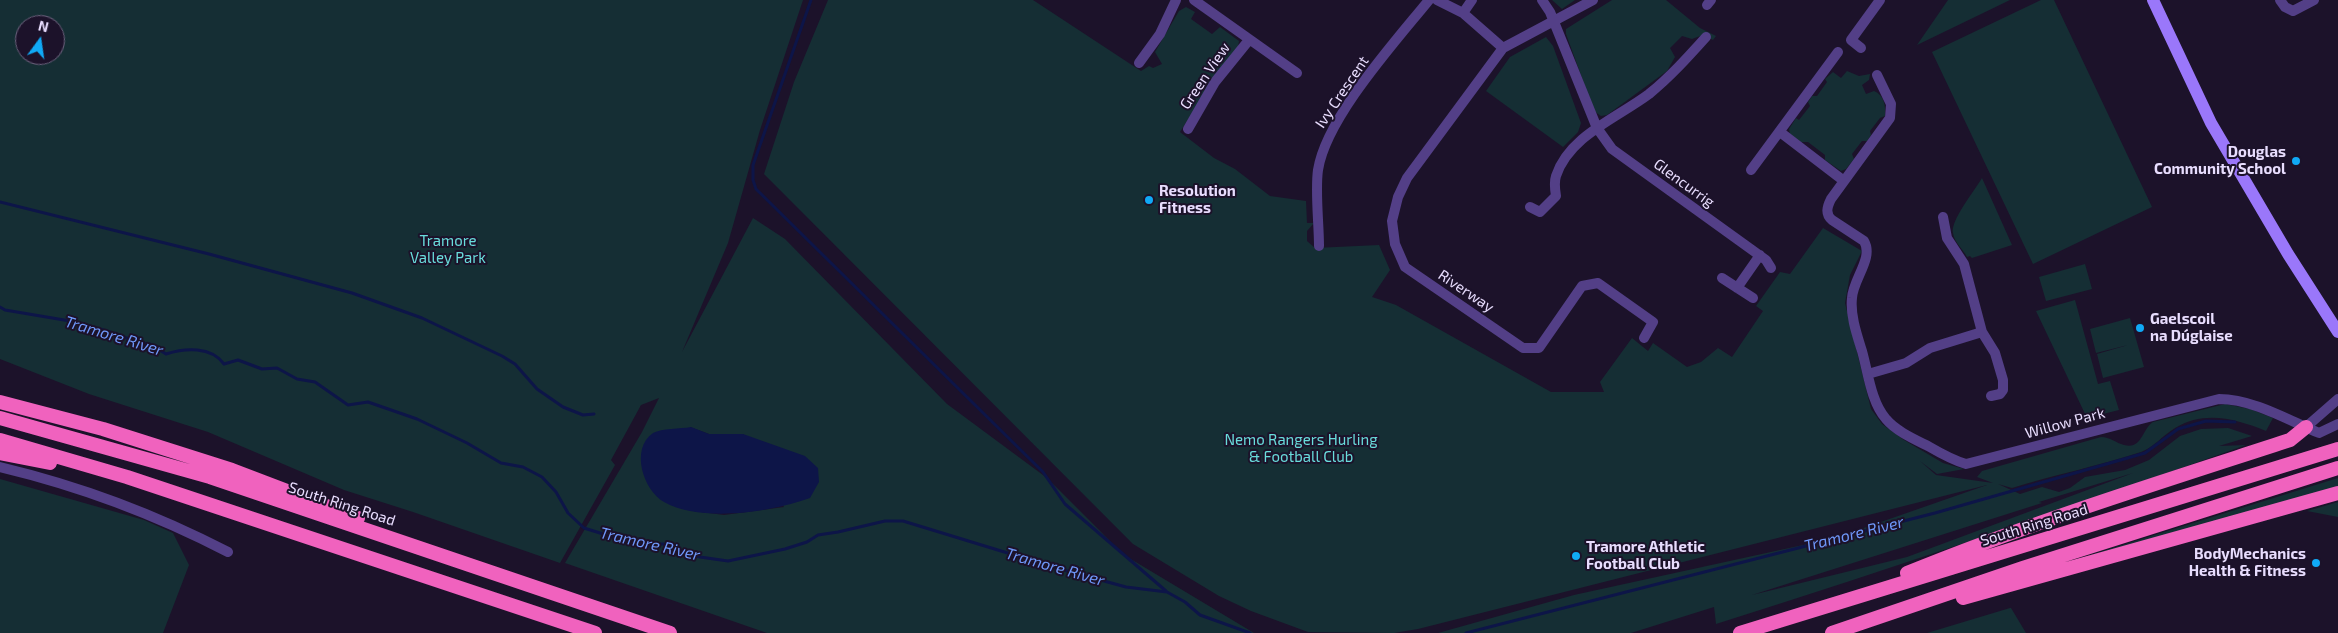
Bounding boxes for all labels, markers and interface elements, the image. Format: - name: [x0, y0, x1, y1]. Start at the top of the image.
- north arrow: [15, 15, 65, 65]
- text: N: [37, 16, 50, 35]
- street label: Green View: [1176, 39, 1234, 113]
- street label: Ivy Crescent: [1311, 53, 1373, 131]
- place label: Douglas Community School: [2154, 143, 2286, 178]
- street label: Glencurrig: [1650, 155, 1718, 211]
- marker: Douglas Community School: [2290, 155, 2302, 167]
- place label: Resolution Fitness: [1159, 182, 1236, 217]
- marker: Resolution Fitness: [1143, 194, 1155, 206]
- park label: Tramore Valley Park: [410, 232, 486, 267]
- street label: Riverway: [1435, 266, 1497, 316]
- place label: Gaelscoil na Dúglaise: [2150, 310, 2233, 345]
- water label: Tramore River: [62, 312, 166, 360]
- marker: Gaelscoil na Dúglaise: [2134, 322, 2146, 334]
- street label: Willow Park: [2023, 404, 2107, 442]
- park label: Nemo Rangers Hurling & Football Club: [1224, 431, 1378, 466]
- street label: South Ring Road: [286, 478, 398, 530]
- street label: South Ring Road: [1978, 500, 2090, 550]
- water label: Tramore River: [1802, 512, 1906, 556]
- water label: Tramore River: [598, 523, 702, 565]
- place label: Tramore Athletic Football Club: [1586, 538, 1705, 573]
- water label: Tramore River: [1003, 544, 1107, 590]
- place label: BodyMechanics Health & Fitness: [2189, 545, 2306, 580]
- marker: Tramore Athletic Football Club: [1570, 550, 1582, 562]
- marker: BodyMechanics Health & Fitness: [2310, 557, 2322, 569]

